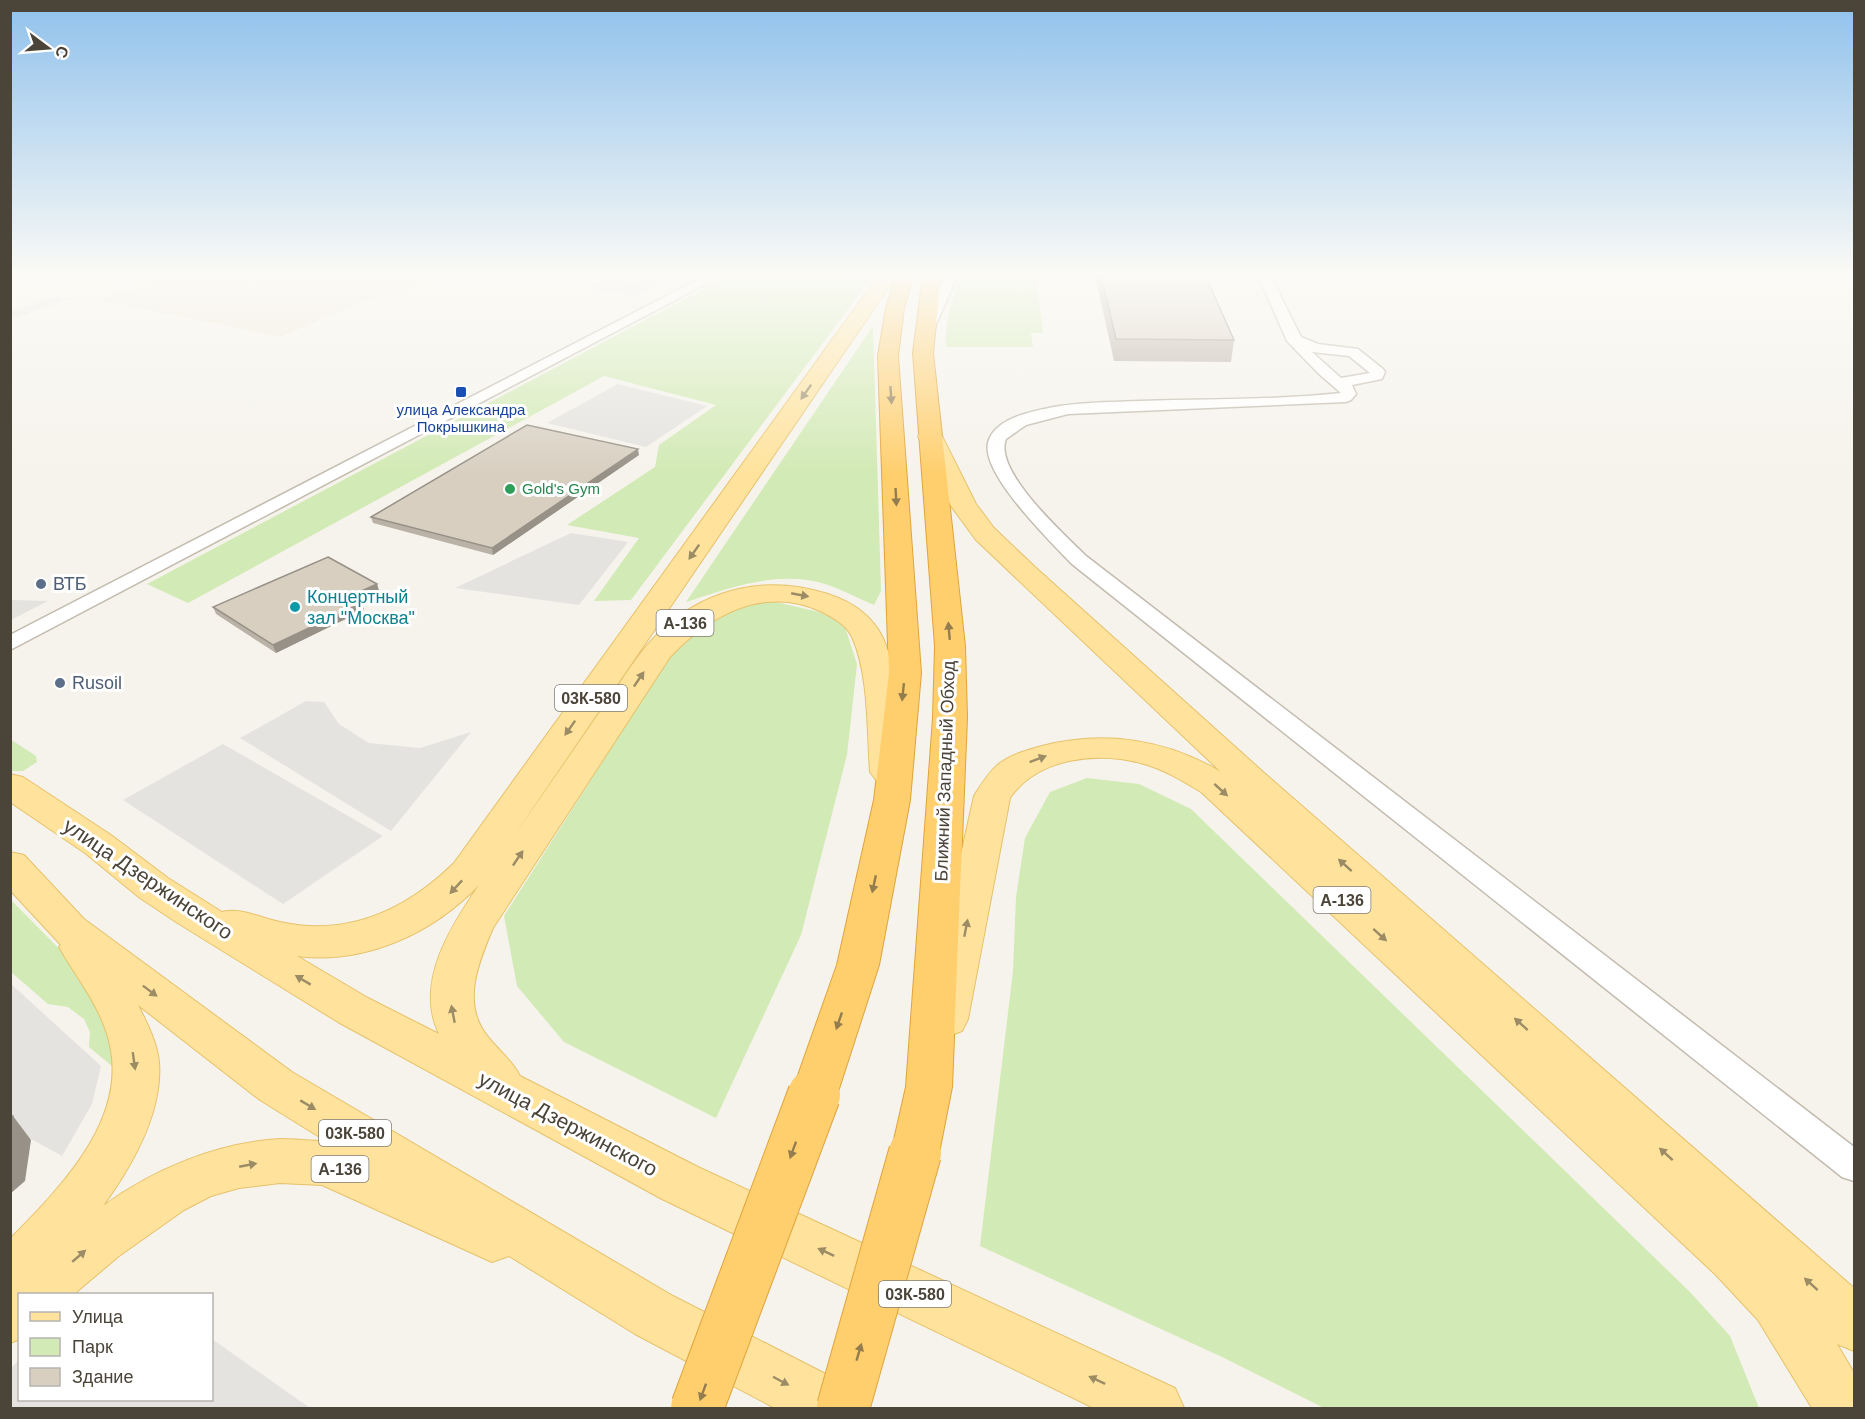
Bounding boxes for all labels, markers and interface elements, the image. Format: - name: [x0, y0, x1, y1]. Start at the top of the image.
- north arrow: [18, 18, 78, 78]
- text: С: [52, 44, 72, 60]
- one-way arrow: [801, 384, 812, 400]
- marker: улица Александра Покрышкина: [454, 385, 468, 399]
- one-way arrow: [886, 385, 895, 404]
- place label: улица Александра Покрышкина: [397, 401, 526, 435]
- place label: Gold's Gym: [522, 480, 600, 497]
- marker: Gold's Gym: [503, 482, 517, 496]
- one-way arrow: [892, 488, 901, 507]
- one-way arrow: [688, 543, 700, 559]
- place label: ВТБ: [53, 574, 87, 594]
- marker: ВТБ: [34, 577, 48, 591]
- place label: Концертный зал "Москва": [307, 587, 415, 628]
- one-way arrow: [791, 591, 810, 600]
- marker: Концертный зал "Москва": [288, 600, 302, 614]
- road number: А-136: [656, 610, 714, 636]
- one-way arrow: [944, 621, 954, 640]
- street label: Ближний Западный Обход: [931, 660, 959, 882]
- one-way arrow: [633, 672, 645, 688]
- place label: Rusoil: [72, 673, 122, 693]
- marker: Rusoil: [53, 676, 67, 690]
- one-way arrow: [898, 682, 908, 701]
- road number: 03К-580: [555, 685, 627, 711]
- one-way arrow: [564, 720, 576, 736]
- one-way arrow: [1029, 754, 1047, 764]
- one-way arrow: [1213, 783, 1228, 797]
- street label: улица Дзержинского: [59, 813, 237, 944]
- one-way arrow: [512, 850, 523, 866]
- one-way arrow: [1338, 859, 1353, 872]
- one-way arrow: [869, 875, 878, 894]
- one-way arrow: [449, 879, 463, 894]
- road number: А-136: [1314, 887, 1370, 913]
- one-way arrow: [962, 918, 971, 937]
- one-way arrow: [1373, 928, 1388, 942]
- one-way arrow: [295, 975, 311, 986]
- one-way arrow: [142, 984, 158, 997]
- one-way arrow: [448, 1004, 457, 1023]
- one-way arrow: [834, 1012, 843, 1030]
- one-way arrow: [1514, 1018, 1529, 1031]
- one-way arrow: [130, 1051, 139, 1070]
- street label: улица Дзержинского: [475, 1067, 662, 1180]
- one-way arrow: [300, 1099, 316, 1110]
- road number: 03К-580: [319, 1120, 391, 1146]
- one-way arrow: [788, 1141, 798, 1159]
- one-way arrow: [1659, 1148, 1674, 1161]
- road number: А-136: [312, 1156, 368, 1182]
- one-way arrow: [239, 1160, 258, 1169]
- one-way arrow: [817, 1247, 834, 1256]
- one-way arrow: [71, 1250, 86, 1263]
- one-way arrow: [1804, 1278, 1819, 1291]
- road number: 03К-580: [879, 1281, 951, 1307]
- legend: [18, 1293, 213, 1401]
- text: Улица: [72, 1307, 124, 1327]
- text: Парк: [72, 1337, 113, 1357]
- one-way arrow: [855, 1343, 864, 1361]
- text: Здание: [72, 1367, 133, 1387]
- one-way arrow: [772, 1376, 789, 1386]
- one-way arrow: [1088, 1376, 1105, 1385]
- one-way arrow: [698, 1383, 707, 1401]

